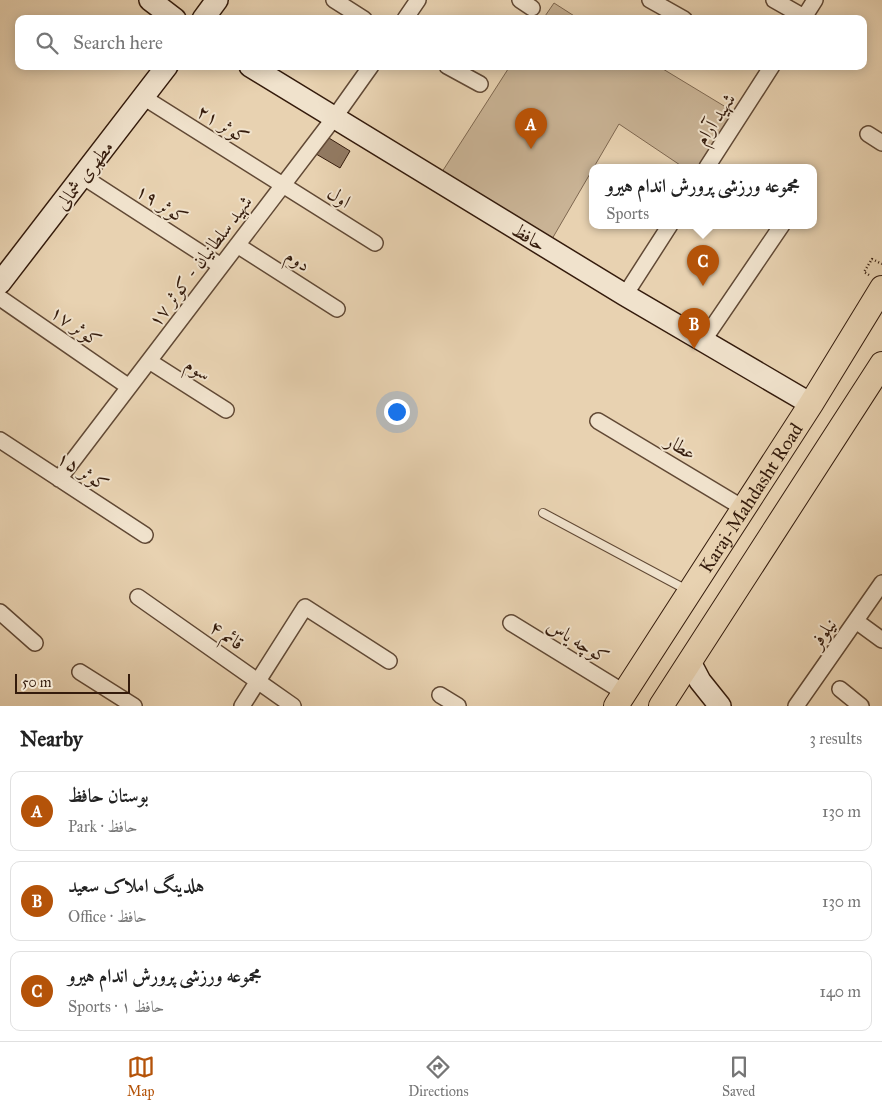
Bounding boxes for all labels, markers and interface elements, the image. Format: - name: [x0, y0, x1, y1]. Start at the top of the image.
- search box: [15, 15, 867, 70]
- icon: search: [33, 29, 61, 57]
- text: Search here: [73, 31, 163, 54]
- street label: شهید آرام: [690, 89, 744, 152]
- street label: کوثر ۲۱: [192, 99, 253, 150]
- pin: A: [515, 108, 547, 149]
- street label: مطهری شمالی: [50, 136, 119, 215]
- popup: [589, 164, 817, 229]
- text: مجموعه ورزشی پرورش اندام هیرو: [606, 174, 800, 197]
- street label: کوثر ۱۹: [131, 179, 192, 230]
- street label: اول: [323, 181, 355, 213]
- street label: شهید سلطانیان - کوثر ۱۷: [143, 191, 258, 332]
- text: Sports: [606, 204, 649, 223]
- street label: حافظ: [508, 218, 550, 256]
- street label: دوم: [279, 244, 315, 281]
- pin: C: [687, 245, 719, 286]
- street label: کوثر ۱۷: [46, 300, 106, 353]
- pin: B: [678, 308, 710, 349]
- street label: سوم: [178, 352, 215, 390]
- your location: [384, 399, 410, 425]
- street label: Karaj-Mahdasht Road: [694, 418, 808, 577]
- street label: عطار: [660, 428, 700, 465]
- street label: کوثر ۱۵: [52, 446, 113, 497]
- street label: کوچه یاس: [542, 613, 613, 670]
- street label: نیلوفر: [803, 614, 842, 655]
- street label: قائم ۴: [203, 615, 249, 659]
- scale bar: [15, 671, 130, 694]
- text: 50 m: [22, 674, 51, 691]
- text: Nearby: [20, 726, 83, 752]
- text: 3 results: [809, 729, 862, 748]
- text: بوستان حافظ: [68, 784, 149, 807]
- text: A: [32, 802, 42, 821]
- text: 130 m: [822, 802, 861, 821]
- text: Park · حافظ: [68, 817, 137, 836]
- text: هلدینگ املاک سعید: [68, 874, 204, 897]
- text: B: [32, 892, 42, 911]
- text: 130 m: [822, 892, 861, 911]
- text: Office · حافظ: [68, 907, 147, 926]
- text: مجموعه ورزشی پرورش اندام هیرو: [68, 964, 262, 987]
- text: C: [32, 982, 42, 1001]
- text: 140 m: [820, 982, 861, 1001]
- text: Sports · حافظ ۱: [68, 997, 164, 1016]
- tab: Map: [127, 1053, 155, 1100]
- tab: Directions: [408, 1053, 469, 1100]
- tab: Saved: [722, 1053, 755, 1100]

